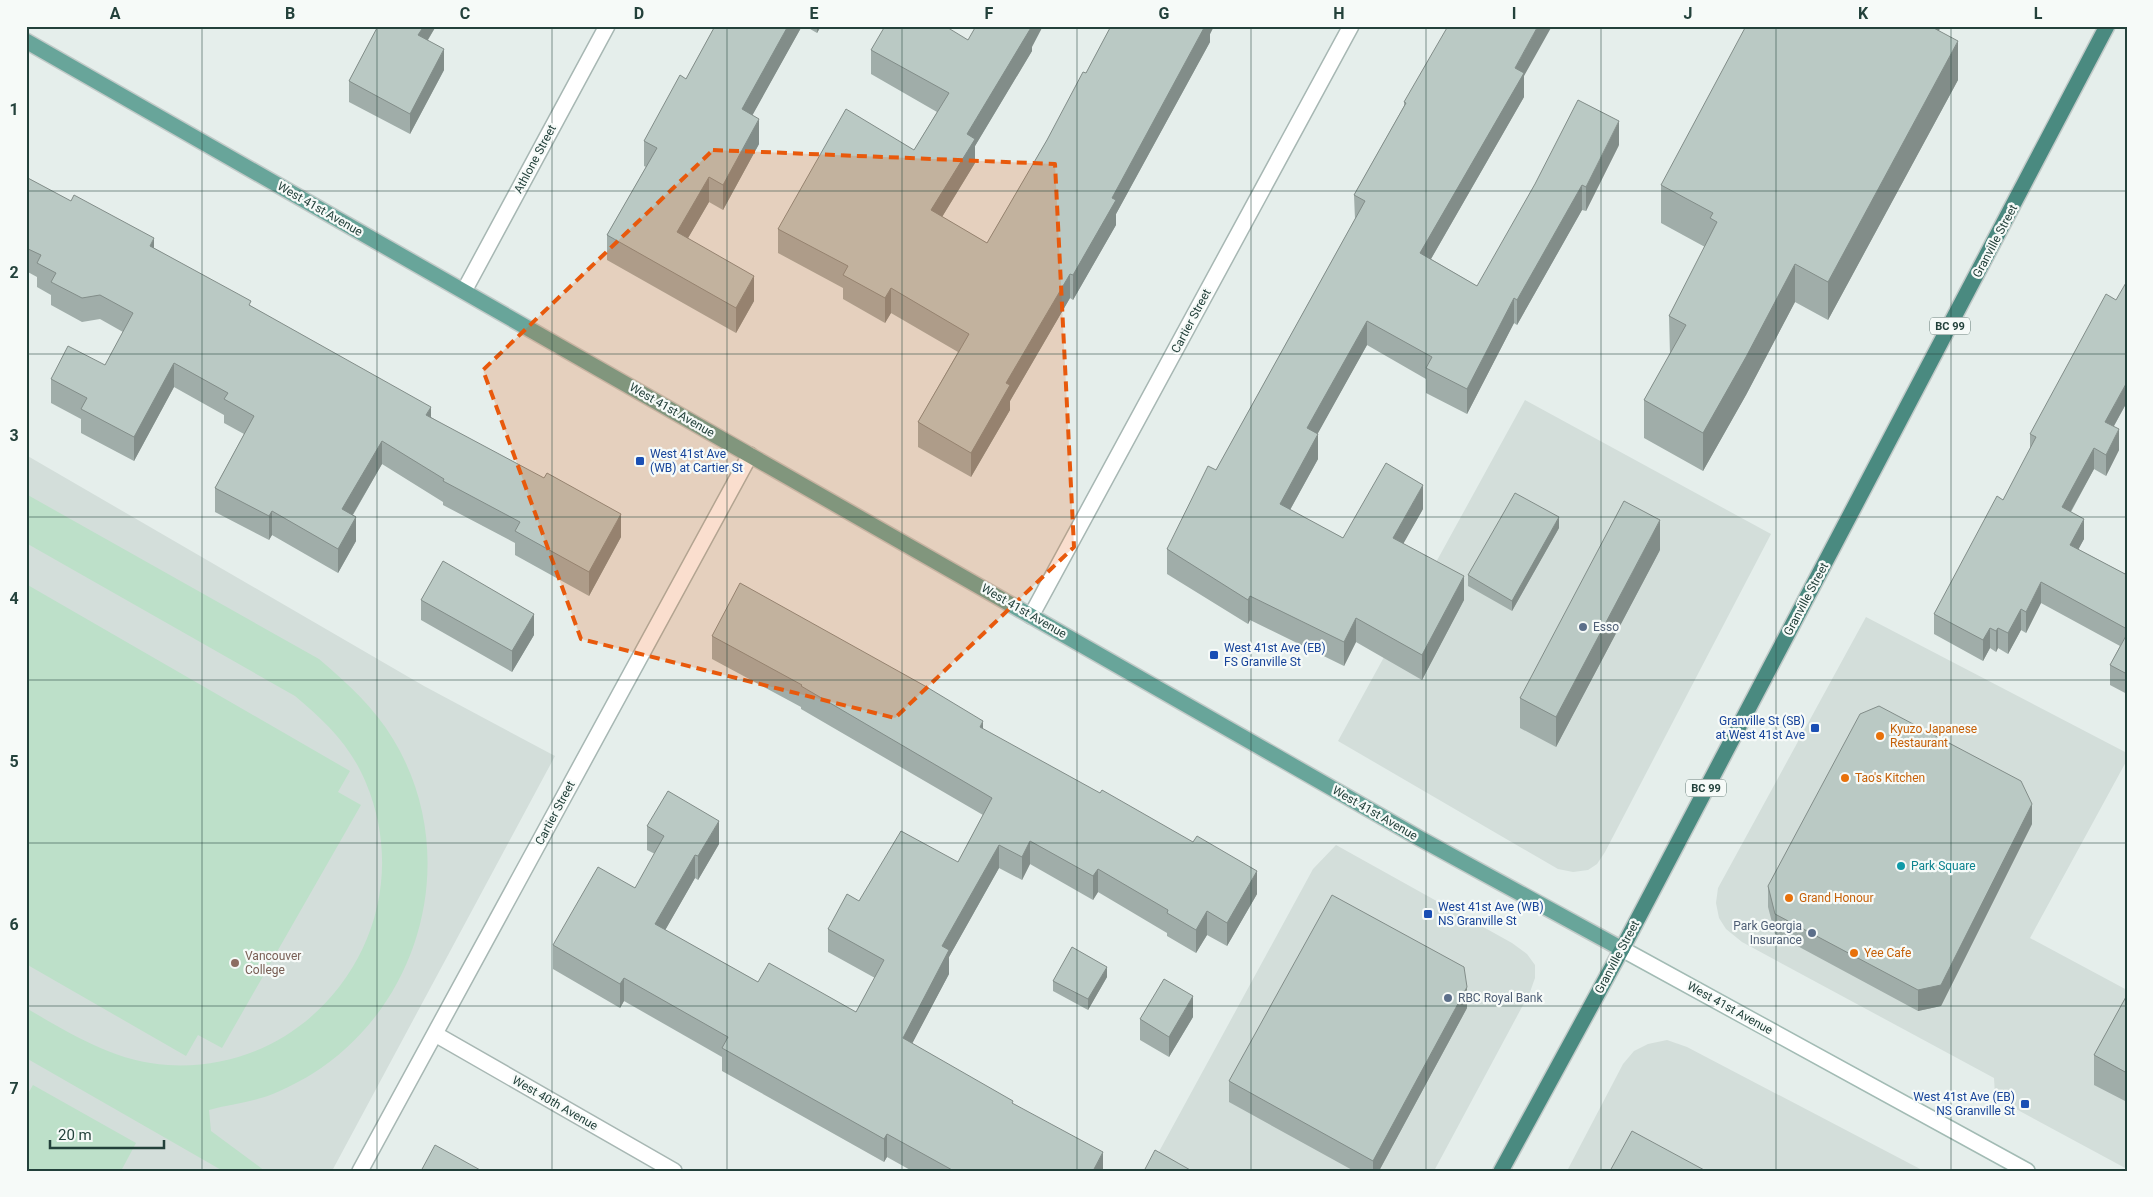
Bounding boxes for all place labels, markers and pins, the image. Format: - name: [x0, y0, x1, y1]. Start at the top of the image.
- place label: West 41st Ave (WB) at Cartier St: [650, 447, 743, 475]
- marker: West 41st Ave (WB) at Cartier St: [634, 455, 646, 467]
- place label: Esso: [1593, 620, 1619, 634]
- marker: Esso: [1577, 621, 1589, 633]
- place label: West 41st Ave (EB) FS Granville St: [1224, 641, 1326, 669]
- marker: West 41st Ave (EB) FS Granville St: [1208, 649, 1220, 661]
- place label: Granville St (SB) at West 41st Ave: [1715, 714, 1805, 742]
- marker: Granville St (SB) at West 41st Ave: [1809, 722, 1821, 734]
- place label: Kyuzo Japanese Restaurant: [1890, 722, 1977, 750]
- marker: Kyuzo Japanese Restaurant: [1874, 730, 1886, 742]
- place label: Tao's Kitchen: [1855, 771, 1925, 785]
- marker: Tao's Kitchen: [1839, 772, 1851, 784]
- place label: Park Square: [1911, 859, 1976, 873]
- marker: Park Square: [1895, 860, 1907, 872]
- place label: Grand Honour: [1799, 891, 1873, 905]
- marker: Grand Honour: [1783, 892, 1795, 904]
- place label: West 41st Ave (WB) NS Granville St: [1438, 900, 1544, 928]
- marker: West 41st Ave (WB) NS Granville St: [1422, 908, 1434, 920]
- place label: Park Georgia Insurance: [1733, 919, 1802, 947]
- marker: Park Georgia Insurance: [1806, 927, 1818, 939]
- place label: Yee Cafe: [1864, 946, 1911, 960]
- marker: Yee Cafe: [1848, 947, 1860, 959]
- place label: Vancouver College: [245, 949, 301, 977]
- marker: Vancouver College: [229, 957, 241, 969]
- place label: RBC Royal Bank: [1458, 991, 1543, 1005]
- marker: RBC Royal Bank: [1442, 992, 1454, 1004]
- place label: West 41st Ave (EB) NS Granville St: [1913, 1090, 2015, 1118]
- marker: West 41st Ave (EB) NS Granville St: [2019, 1098, 2031, 1110]

